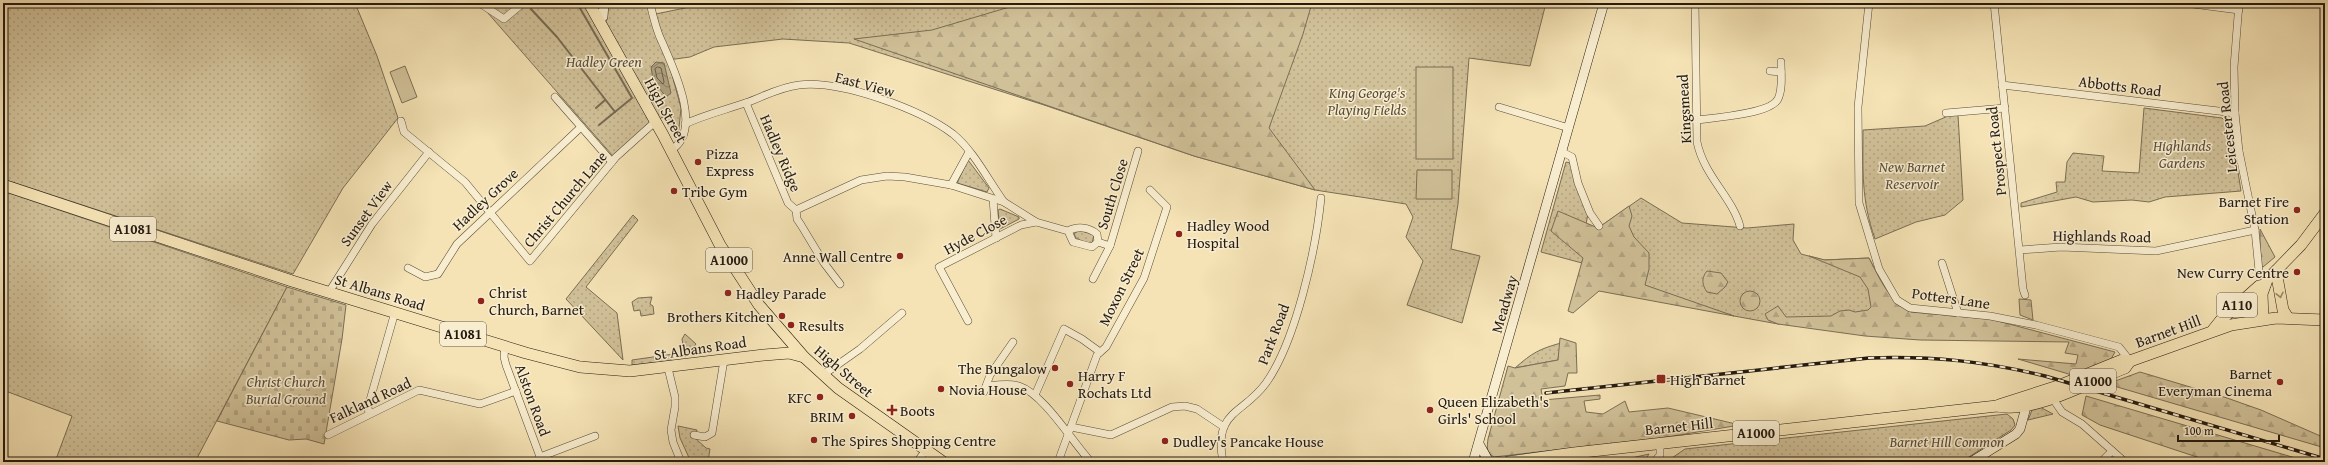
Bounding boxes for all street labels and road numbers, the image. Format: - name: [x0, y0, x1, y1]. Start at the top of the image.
- street label: East View: [833, 66, 897, 102]
- street label: Abbotts Road: [2077, 70, 2163, 102]
- street label: High Street: [640, 74, 693, 147]
- street label: Kingsmead: [1672, 74, 1696, 144]
- street label: Leicester Road: [2212, 80, 2242, 174]
- street label: Prospect Road: [1981, 105, 2011, 197]
- street label: Hadley Ridge: [755, 111, 807, 195]
- street label: Christ Church Lane: [518, 146, 612, 252]
- street label: South Close: [1091, 156, 1133, 232]
- street label: Hadley Grove: [447, 163, 523, 235]
- street label: Sunset View: [335, 175, 397, 250]
- street label: Hyde Close: [940, 209, 1010, 259]
- road number: A1081: [110, 217, 156, 241]
- street label: Highlands Road: [2053, 225, 2151, 247]
- street label: Moxon Street: [1093, 244, 1149, 329]
- road number: A1000: [706, 248, 752, 272]
- street label: St Albans Road: [332, 268, 428, 316]
- street label: Meadway: [1486, 272, 1522, 335]
- street label: Potters Lane: [1911, 282, 1991, 314]
- road number: A110: [2217, 293, 2257, 317]
- street label: Park Road: [1252, 301, 1294, 367]
- street label: Barnet Hill: [2132, 309, 2204, 353]
- road number: A1081: [440, 322, 486, 346]
- street label: St Albans Road: [652, 331, 748, 365]
- street label: High Street: [810, 340, 879, 402]
- street label: Alston Road: [510, 361, 556, 439]
- road number: A1000: [2070, 369, 2116, 393]
- street label: Falkland Road: [326, 372, 414, 428]
- street label: Barnet Hill: [1644, 412, 1714, 440]
- road number: A1000: [1733, 421, 1779, 445]

